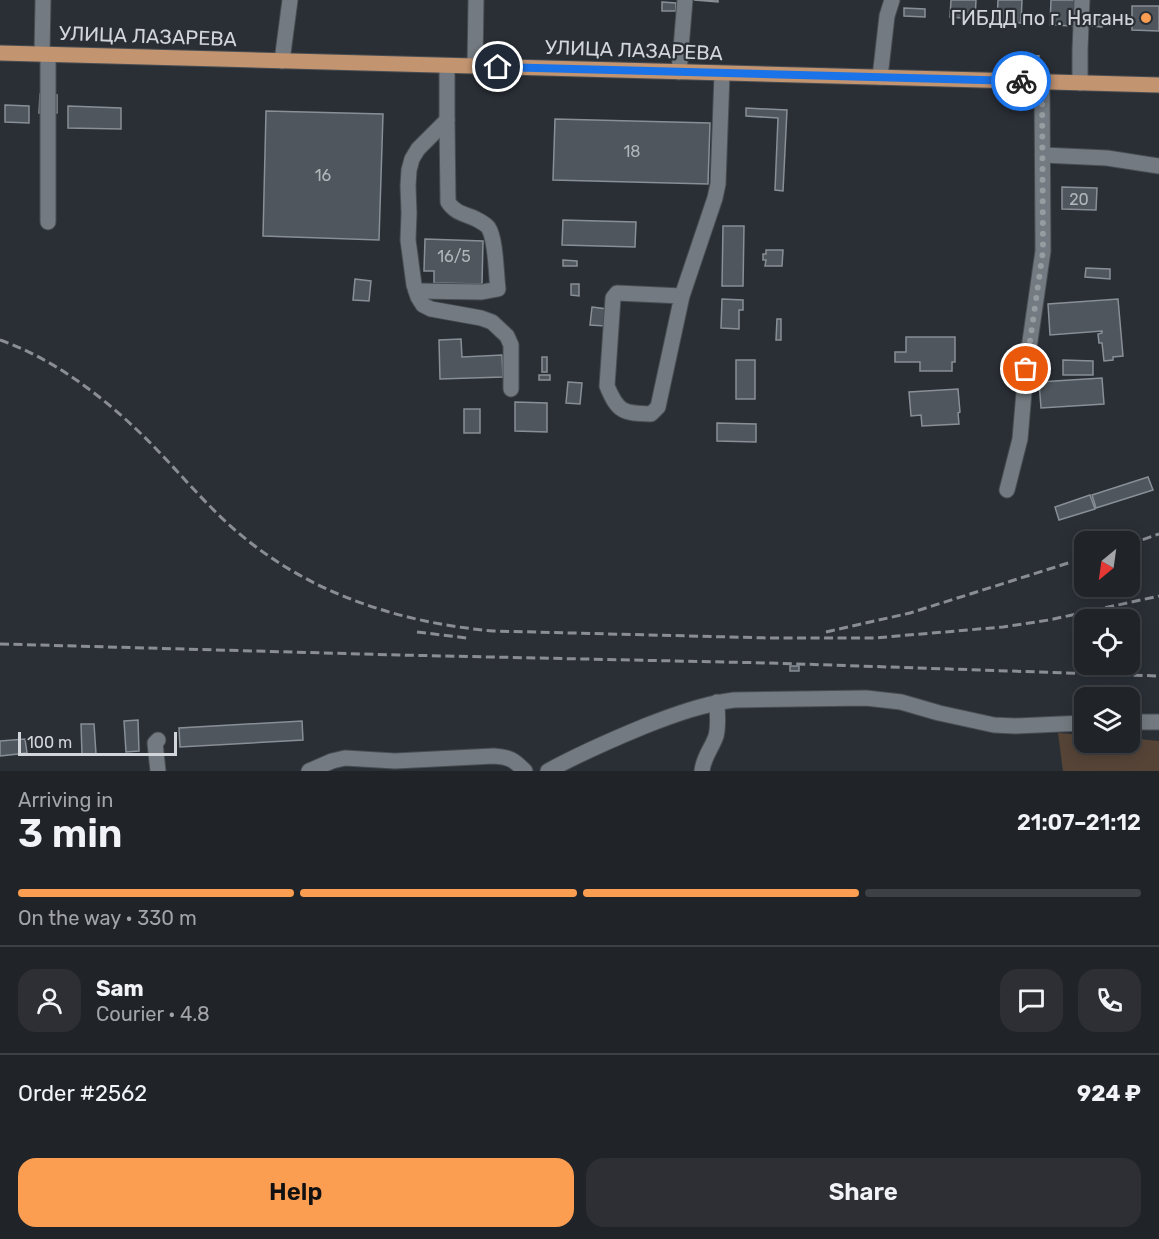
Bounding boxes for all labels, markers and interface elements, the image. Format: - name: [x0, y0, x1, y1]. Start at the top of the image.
- place label: ГИБДД по г. Нягань: [951, 6, 1134, 30]
- marker: ГИБДД по г. Нягань: [1139, 11, 1153, 25]
- street label: УЛИЦА ЛАЗАРЕВА: [59, 21, 237, 51]
- street label: УЛИЦА ЛАЗАРЕВА: [545, 35, 723, 65]
- pin: [472, 41, 523, 92]
- icon: home: [481, 50, 514, 83]
- courier: [991, 51, 1051, 111]
- icon: bike: [1005, 65, 1038, 98]
- house number: 18: [623, 142, 641, 161]
- house number: 16: [315, 166, 332, 185]
- house number: 20: [1069, 190, 1089, 209]
- house number: 16/5: [437, 247, 471, 266]
- pin: [1000, 343, 1051, 394]
- icon: bag: [1009, 352, 1042, 385]
- north arrow: [1074, 531, 1140, 597]
- map controls: [1074, 531, 1140, 753]
- button: locate: [1074, 609, 1140, 675]
- button: layers: [1074, 687, 1140, 753]
- scale bar: [18, 729, 177, 756]
- text: 100 m: [27, 733, 72, 752]
- text: Arriving in: [18, 788, 113, 812]
- text: 21:07–21:12: [1017, 809, 1141, 836]
- text: 3 min: [18, 811, 123, 857]
- text: On the way · 330 m: [18, 906, 197, 930]
- button: person: [18, 969, 81, 1032]
- button: chat: [1000, 969, 1063, 1032]
- button: phone: [1078, 969, 1141, 1032]
- text: Sam: [96, 975, 144, 1002]
- text: Courier · 4.8: [96, 1002, 210, 1026]
- text: Order #2562: [18, 1080, 147, 1107]
- text: 924 ₽: [1077, 1080, 1141, 1107]
- button: Help: [18, 1158, 574, 1227]
- button: Share: [586, 1158, 1141, 1227]

